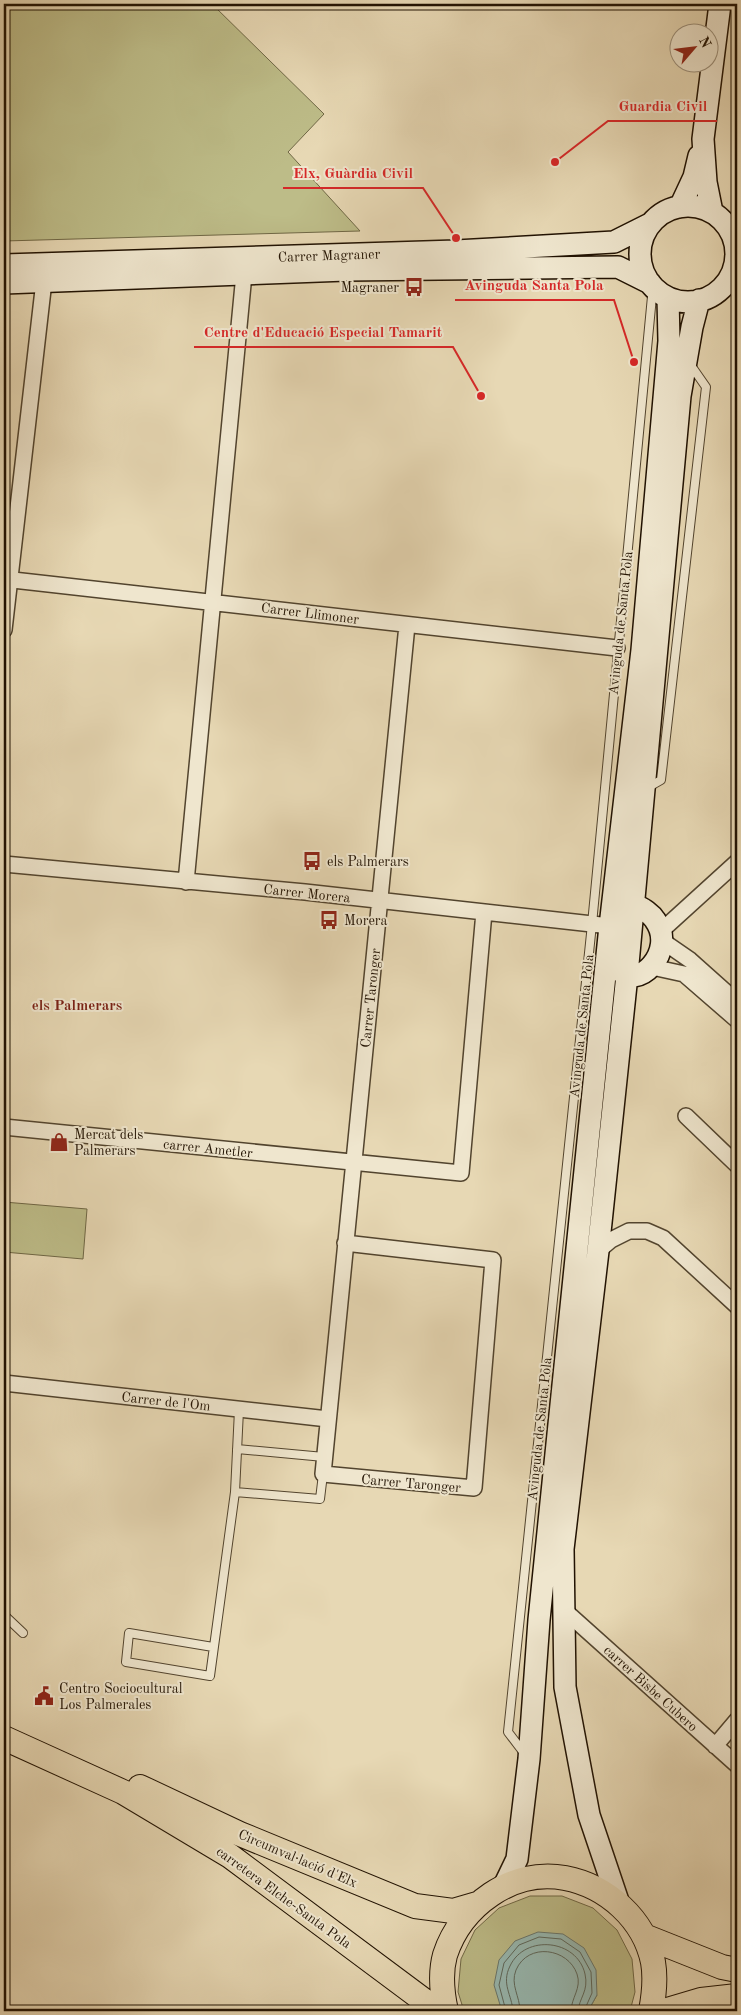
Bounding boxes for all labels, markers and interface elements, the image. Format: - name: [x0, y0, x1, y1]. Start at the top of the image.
- north arrow: [668, 22, 718, 72]
- text: N: [696, 34, 713, 51]
- callout: Guardia Civil: [608, 91, 717, 121]
- text: Guardia Civil: [619, 100, 708, 115]
- callout: Elx, Guàrdia Civil: [283, 158, 423, 188]
- text: Elx, Guàrdia Civil: [293, 167, 413, 182]
- street label: Carrer Magraner: [278, 247, 381, 265]
- callout: Avinguda Santa Pola: [455, 270, 614, 300]
- bus stop icon: Magraner: [403, 276, 425, 298]
- text: Avinguda Santa Pola: [464, 279, 604, 294]
- place label: Magraner: [340, 281, 399, 295]
- callout: Centre d'Educació Especial Tamarit: [194, 317, 453, 347]
- text: Centre d'Educació Especial Tamarit: [204, 326, 443, 341]
- street label: Avinguda de Santa Pola: [606, 550, 636, 696]
- street label: Carrer Llimoner: [260, 601, 360, 627]
- bus stop icon: els Palmerars: [301, 850, 323, 872]
- place label: els Palmerars: [327, 855, 409, 869]
- street label: Carrer Morera: [263, 882, 351, 906]
- bus stop icon: Morera: [318, 909, 340, 931]
- place label: Morera: [344, 914, 388, 928]
- street label: Carrer Taronger: [359, 947, 383, 1049]
- street label: Avinguda de Santa Pola: [567, 953, 597, 1099]
- district label: els Palmerars: [32, 999, 122, 1014]
- place label: Mercat dels Palmerars: [74, 1128, 143, 1158]
- shop icon: Mercat dels Palmerars: [48, 1131, 70, 1153]
- street label: carrer Ametler: [163, 1137, 253, 1161]
- street label: Avinguda de Santa Pola: [525, 1356, 555, 1502]
- street label: Carrer de l'Om: [121, 1390, 211, 1414]
- street label: Carrer Taronger: [360, 1473, 462, 1495]
- street label: carrer Bisbe Cubero: [601, 1643, 700, 1734]
- place label: Centro Sociocultural Los Palmerales: [59, 1682, 183, 1712]
- public building icon: Centro Sociocultural Los Palmerales: [33, 1685, 55, 1707]
- street label: Circumval·lació d'Elx: [236, 1827, 359, 1890]
- street label: carretera Elche-Santa Pola: [213, 1844, 354, 1951]

